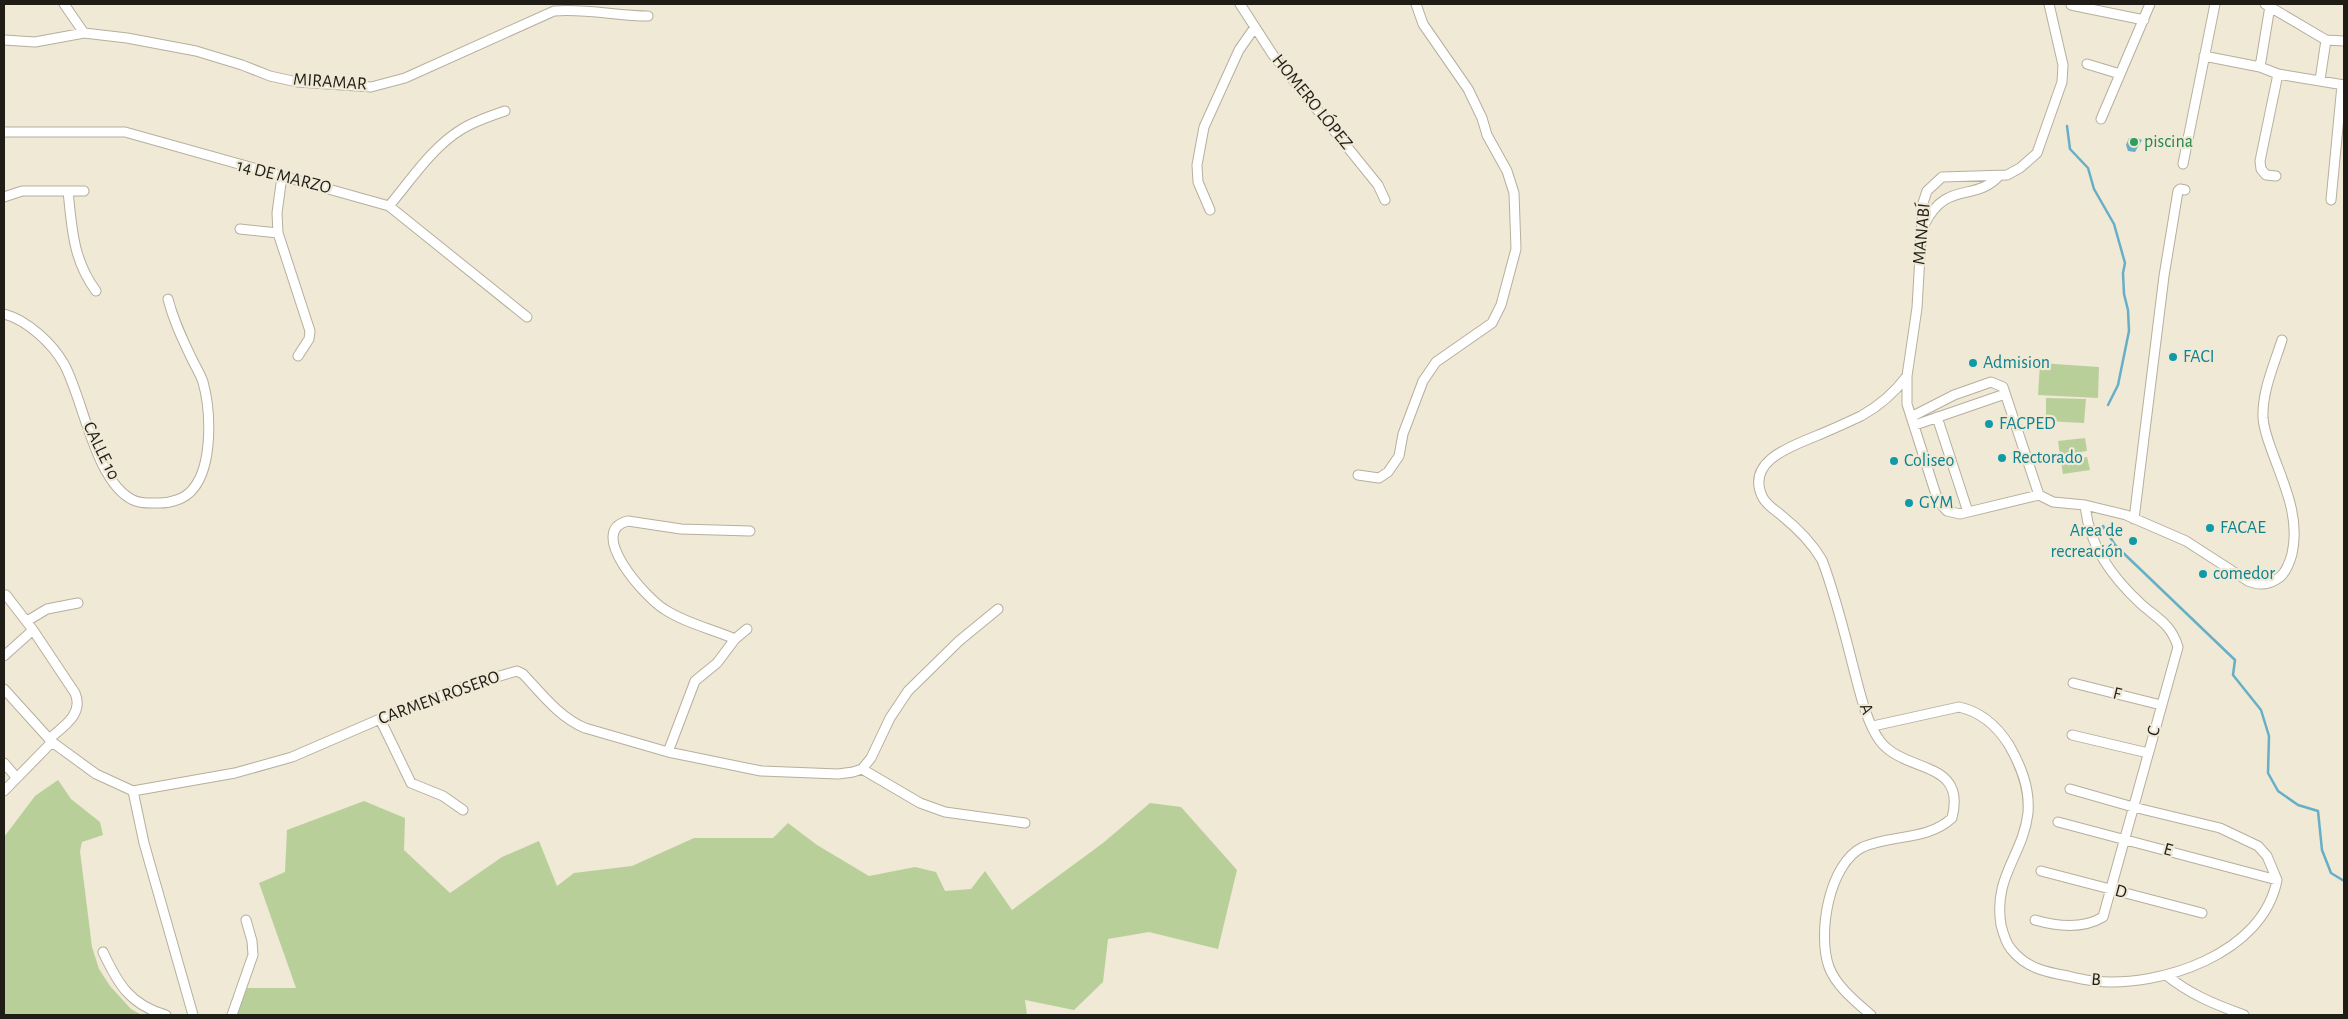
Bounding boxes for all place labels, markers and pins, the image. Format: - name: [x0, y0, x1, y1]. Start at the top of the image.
- place label: piscina: [2144, 133, 2193, 151]
- marker: piscina: [2128, 136, 2140, 148]
- place label: FACI: [2183, 348, 2215, 366]
- marker: FACI: [2167, 351, 2179, 363]
- place label: Admision: [1983, 354, 2050, 372]
- marker: Admision: [1967, 357, 1979, 369]
- place label: FACPED: [1999, 415, 2056, 433]
- marker: FACPED: [1983, 418, 1995, 430]
- place label: Rectorado: [2012, 449, 2083, 467]
- place label: Coliseo: [1904, 452, 1955, 470]
- marker: Rectorado: [1996, 452, 2008, 464]
- marker: Coliseo: [1888, 455, 1900, 467]
- place label: GYM: [1919, 494, 1954, 512]
- marker: GYM: [1903, 497, 1915, 509]
- place label: FACAE: [2220, 519, 2266, 537]
- place label: Area de recreación: [2051, 522, 2123, 561]
- marker: FACAE: [2204, 522, 2216, 534]
- marker: Area de recreación: [2127, 535, 2139, 547]
- place label: comedor: [2213, 565, 2275, 583]
- marker: comedor: [2197, 568, 2209, 580]

